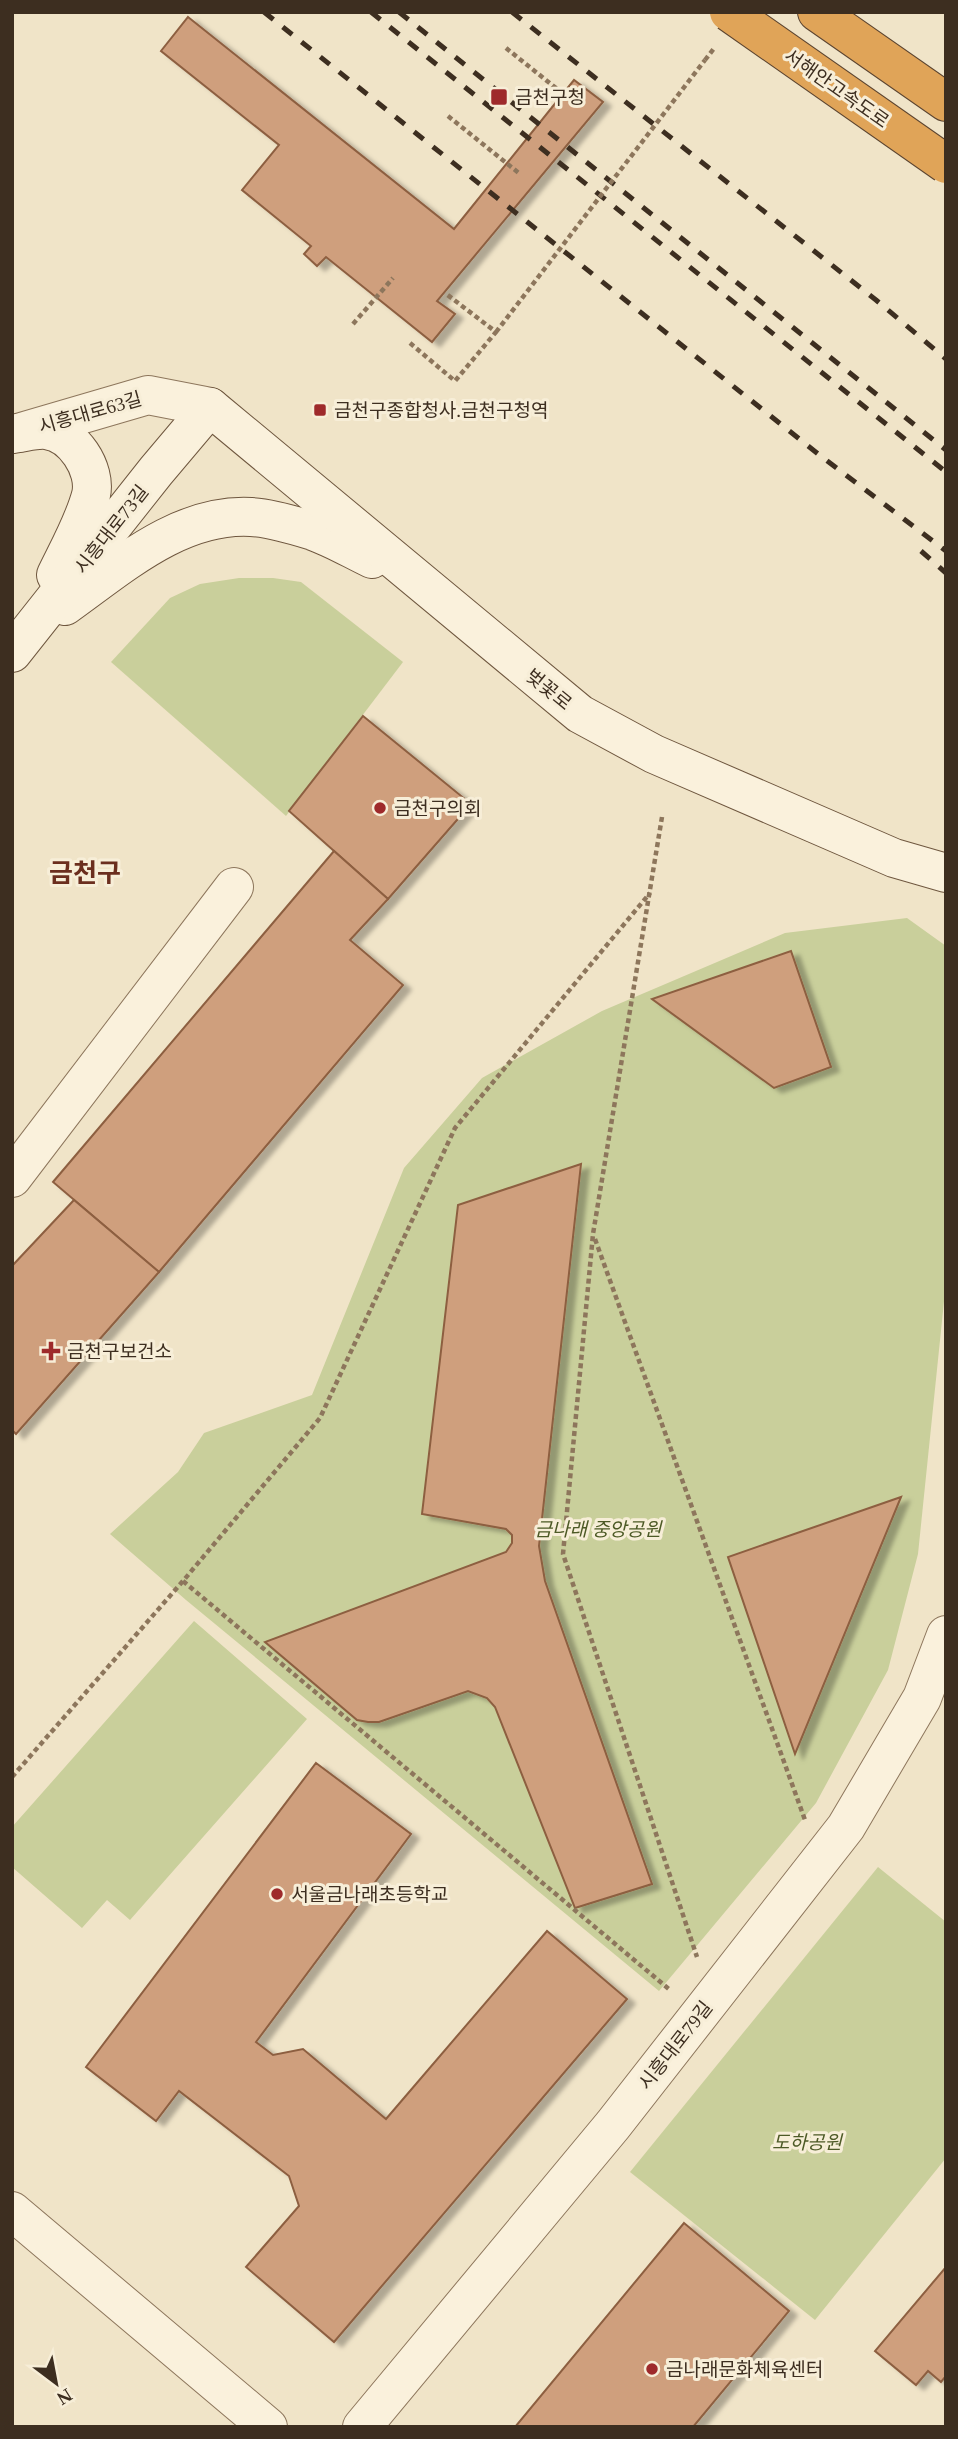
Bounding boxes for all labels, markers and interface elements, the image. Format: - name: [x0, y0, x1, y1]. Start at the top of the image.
- street label: 서해안고속도로: [781, 45, 893, 132]
- marker: 금천구청: [489, 87, 509, 107]
- place label: 금천구청: [515, 87, 585, 108]
- street label: 시흥대로63길: [36, 388, 144, 437]
- place label: 금천구종합청사.금천구청역: [334, 400, 549, 421]
- marker: 금천구종합청사.금천구청역: [312, 402, 328, 418]
- street label: 시흥대로73길: [70, 481, 152, 578]
- street label: 벚꽃로: [522, 665, 576, 714]
- place label: 금천구의회: [394, 798, 481, 819]
- marker: 금천구의회: [372, 800, 388, 816]
- district label: 금천구: [49, 859, 121, 888]
- marker: 금천구보건소: [41, 1341, 61, 1361]
- place label: 금천구보건소: [67, 1341, 172, 1362]
- park label: 금나래 중앙공원: [534, 1519, 663, 1540]
- place label: 서울금나래초등학교: [291, 1884, 448, 1905]
- marker: 서울금나래초등학교: [269, 1886, 285, 1902]
- street label: 시흥대로79길: [634, 1997, 716, 2094]
- park label: 도하공원: [772, 2132, 843, 2153]
- north arrow: [21, 2348, 91, 2418]
- place label: 금나래문화체육센터: [666, 2359, 823, 2380]
- marker: 금나래문화체육센터: [644, 2361, 660, 2377]
- text: N: [53, 2384, 76, 2410]

